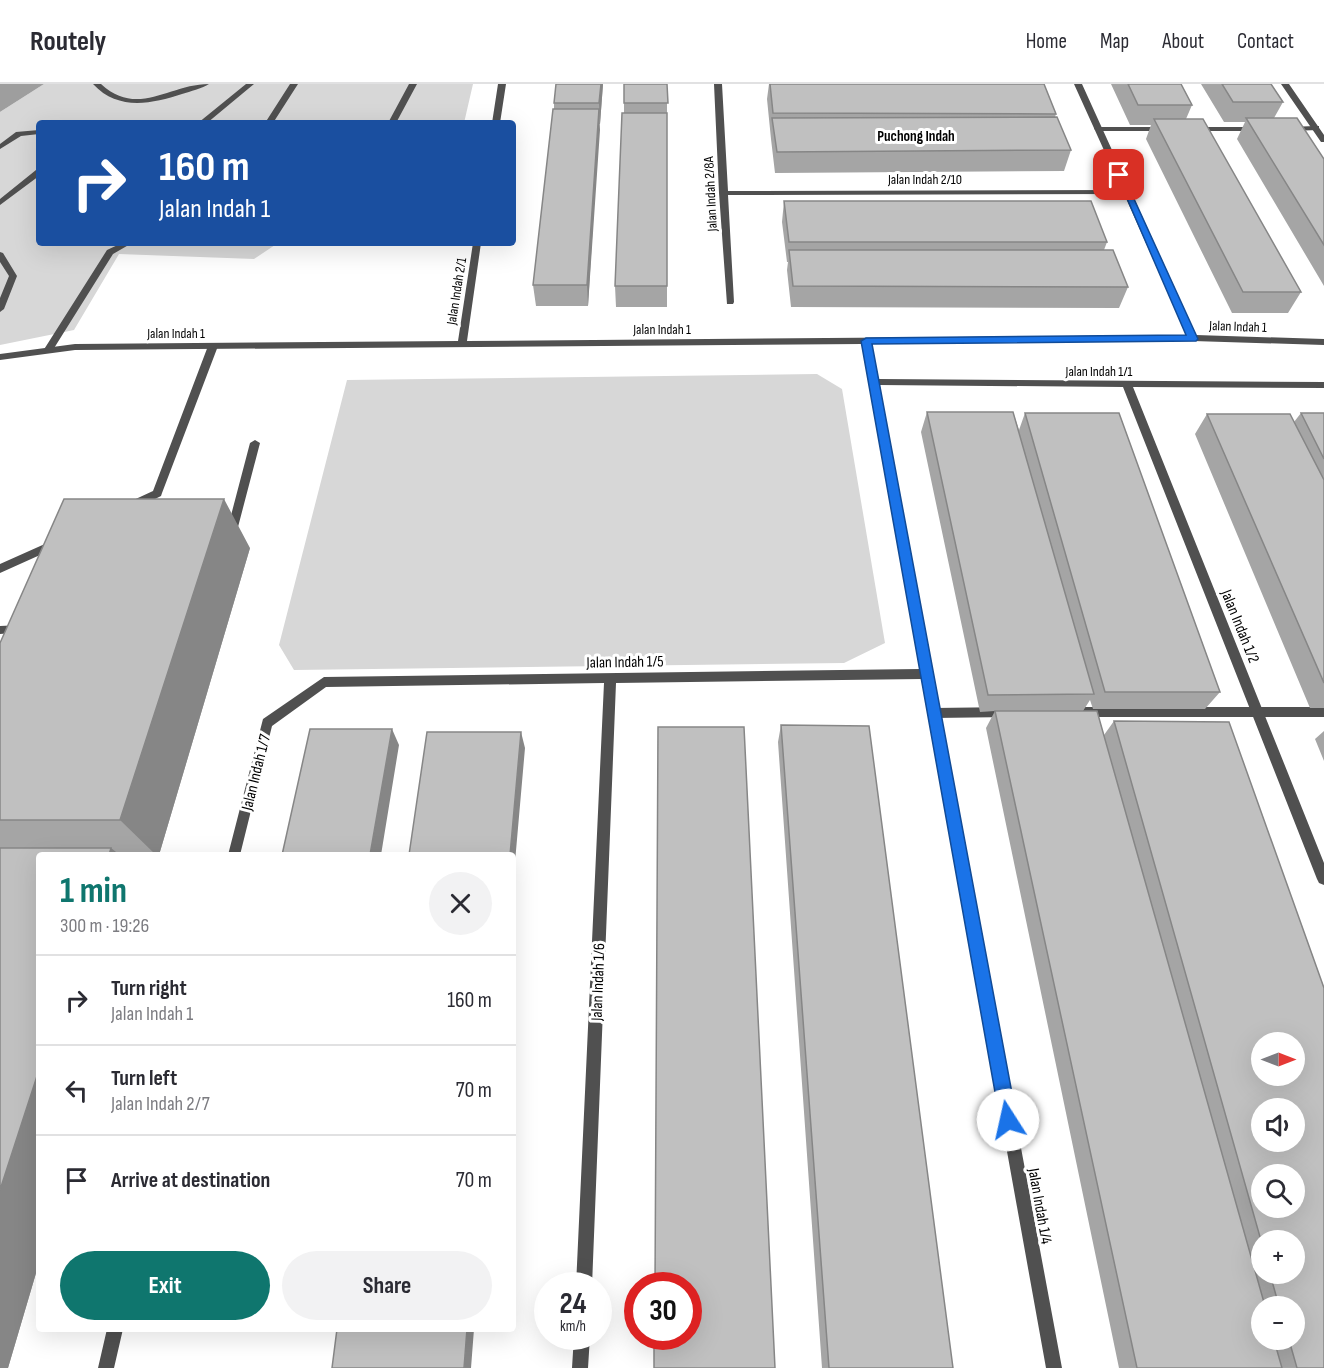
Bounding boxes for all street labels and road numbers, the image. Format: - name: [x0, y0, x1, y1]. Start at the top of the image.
- street label: Jalan Indah 2/8A: [700, 155, 721, 233]
- street label: Jalan Indah 2/10: [887, 171, 962, 188]
- street label: Jalan Indah 2/1: [443, 256, 470, 327]
- street label: Jalan Indah 1: [1208, 317, 1267, 336]
- street label: Jalan Indah 1: [632, 321, 691, 338]
- street label: Jalan Indah 1: [146, 325, 205, 342]
- street label: Jalan Indah 1/1: [1065, 363, 1133, 380]
- street label: Jalan Indah 1/2: [1216, 586, 1263, 666]
- street label: Jalan Indah 1/5: [585, 652, 664, 673]
- street label: Jalan Indah 1/7: [238, 732, 275, 813]
- street label: Jalan Indah 1/6: [588, 943, 609, 1022]
- street label: Jalan Indah 1/4: [1023, 1166, 1056, 1246]

